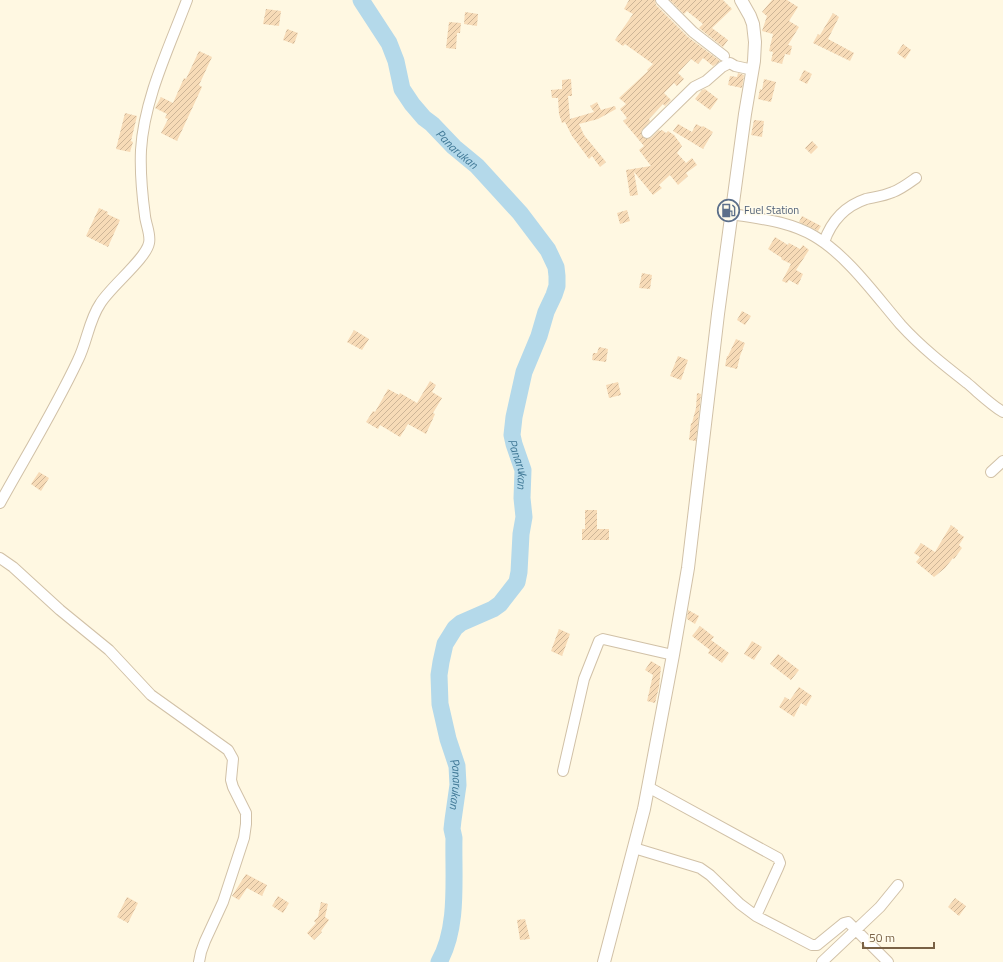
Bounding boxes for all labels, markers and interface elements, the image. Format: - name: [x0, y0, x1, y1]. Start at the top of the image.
- water label: Panarukan: [432, 124, 483, 174]
- fuel station icon: Fuel Station: [716, 197, 742, 223]
- place label: Fuel Station: [744, 202, 799, 218]
- water label: Panarukan: [504, 437, 533, 491]
- water label: Panarukan: [445, 755, 468, 812]
- scale bar: [863, 924, 934, 950]
- text: 50 m: [869, 928, 895, 947]

